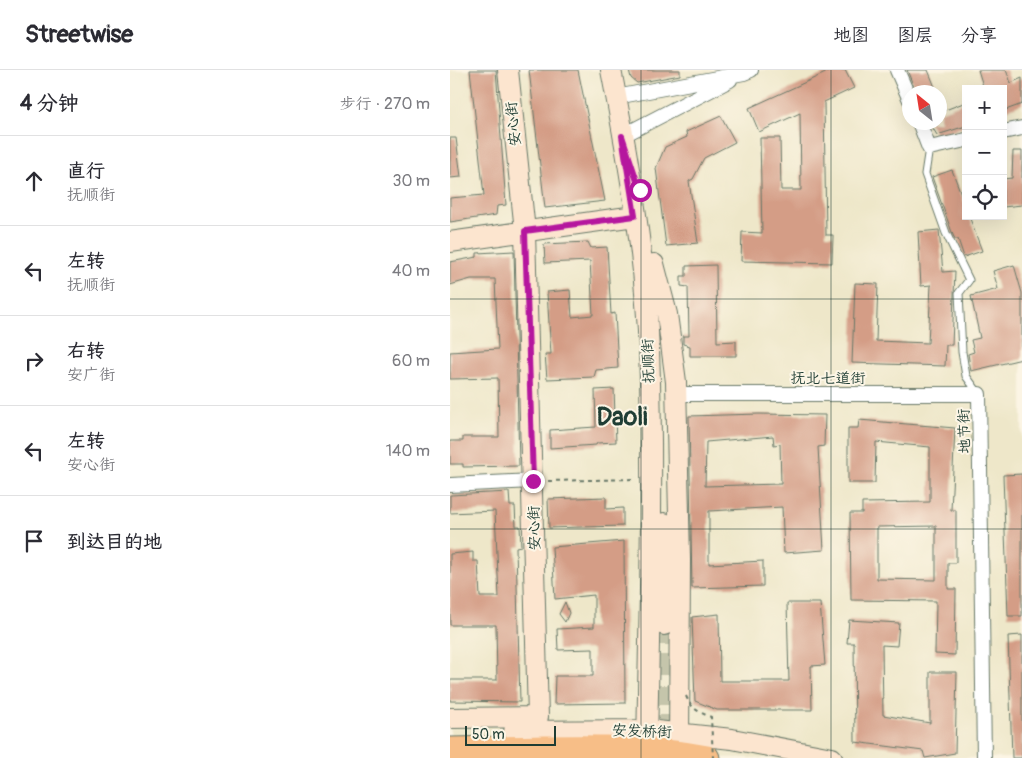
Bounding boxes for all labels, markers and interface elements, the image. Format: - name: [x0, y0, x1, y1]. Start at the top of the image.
- text: Streetwise: [25, 20, 133, 49]
- text: 地图: [833, 24, 869, 47]
- text: 图层: [897, 24, 933, 47]
- text: 分享: [961, 24, 997, 47]
- north arrow: [902, 85, 947, 130]
- map controls: [962, 85, 1007, 220]
- button: +: [962, 85, 1007, 130]
- text: 4 分钟: [20, 90, 79, 117]
- text: 步行 · 270 m: [340, 94, 430, 114]
- street label: 安心街: [502, 101, 525, 147]
- button: −: [962, 130, 1007, 175]
- text: 直行: [67, 159, 105, 183]
- icon: ahead: [20, 167, 48, 195]
- text: 30 m: [392, 171, 430, 191]
- button: locate: [962, 175, 1007, 220]
- route start: [629, 179, 652, 202]
- text: 抚顺街: [67, 185, 115, 205]
- text: 左转: [67, 249, 105, 273]
- icon: left: [20, 257, 48, 285]
- text: 40 m: [392, 261, 430, 281]
- text: 抚顺街: [67, 275, 115, 295]
- street label: 抚顺街: [638, 338, 659, 384]
- text: 右转: [67, 339, 105, 363]
- icon: right: [20, 347, 48, 375]
- text: 60 m: [392, 351, 430, 371]
- text: 安广街: [67, 365, 115, 385]
- street label: 抚北七道街: [790, 369, 866, 388]
- district label: Daoli: [596, 402, 648, 433]
- street label: 地节街: [955, 408, 974, 454]
- text: 左转: [67, 429, 105, 453]
- icon: left: [20, 437, 48, 465]
- text: 140 m: [386, 441, 430, 461]
- text: 安心街: [67, 455, 115, 475]
- route end: [522, 470, 545, 493]
- street label: 安心街: [525, 505, 544, 551]
- icon: arrive: [20, 527, 48, 555]
- text: 到达目的地: [67, 530, 162, 554]
- street label: 安发桥街: [612, 721, 672, 742]
- scale bar: [465, 723, 556, 746]
- text: 50 m: [472, 726, 505, 743]

